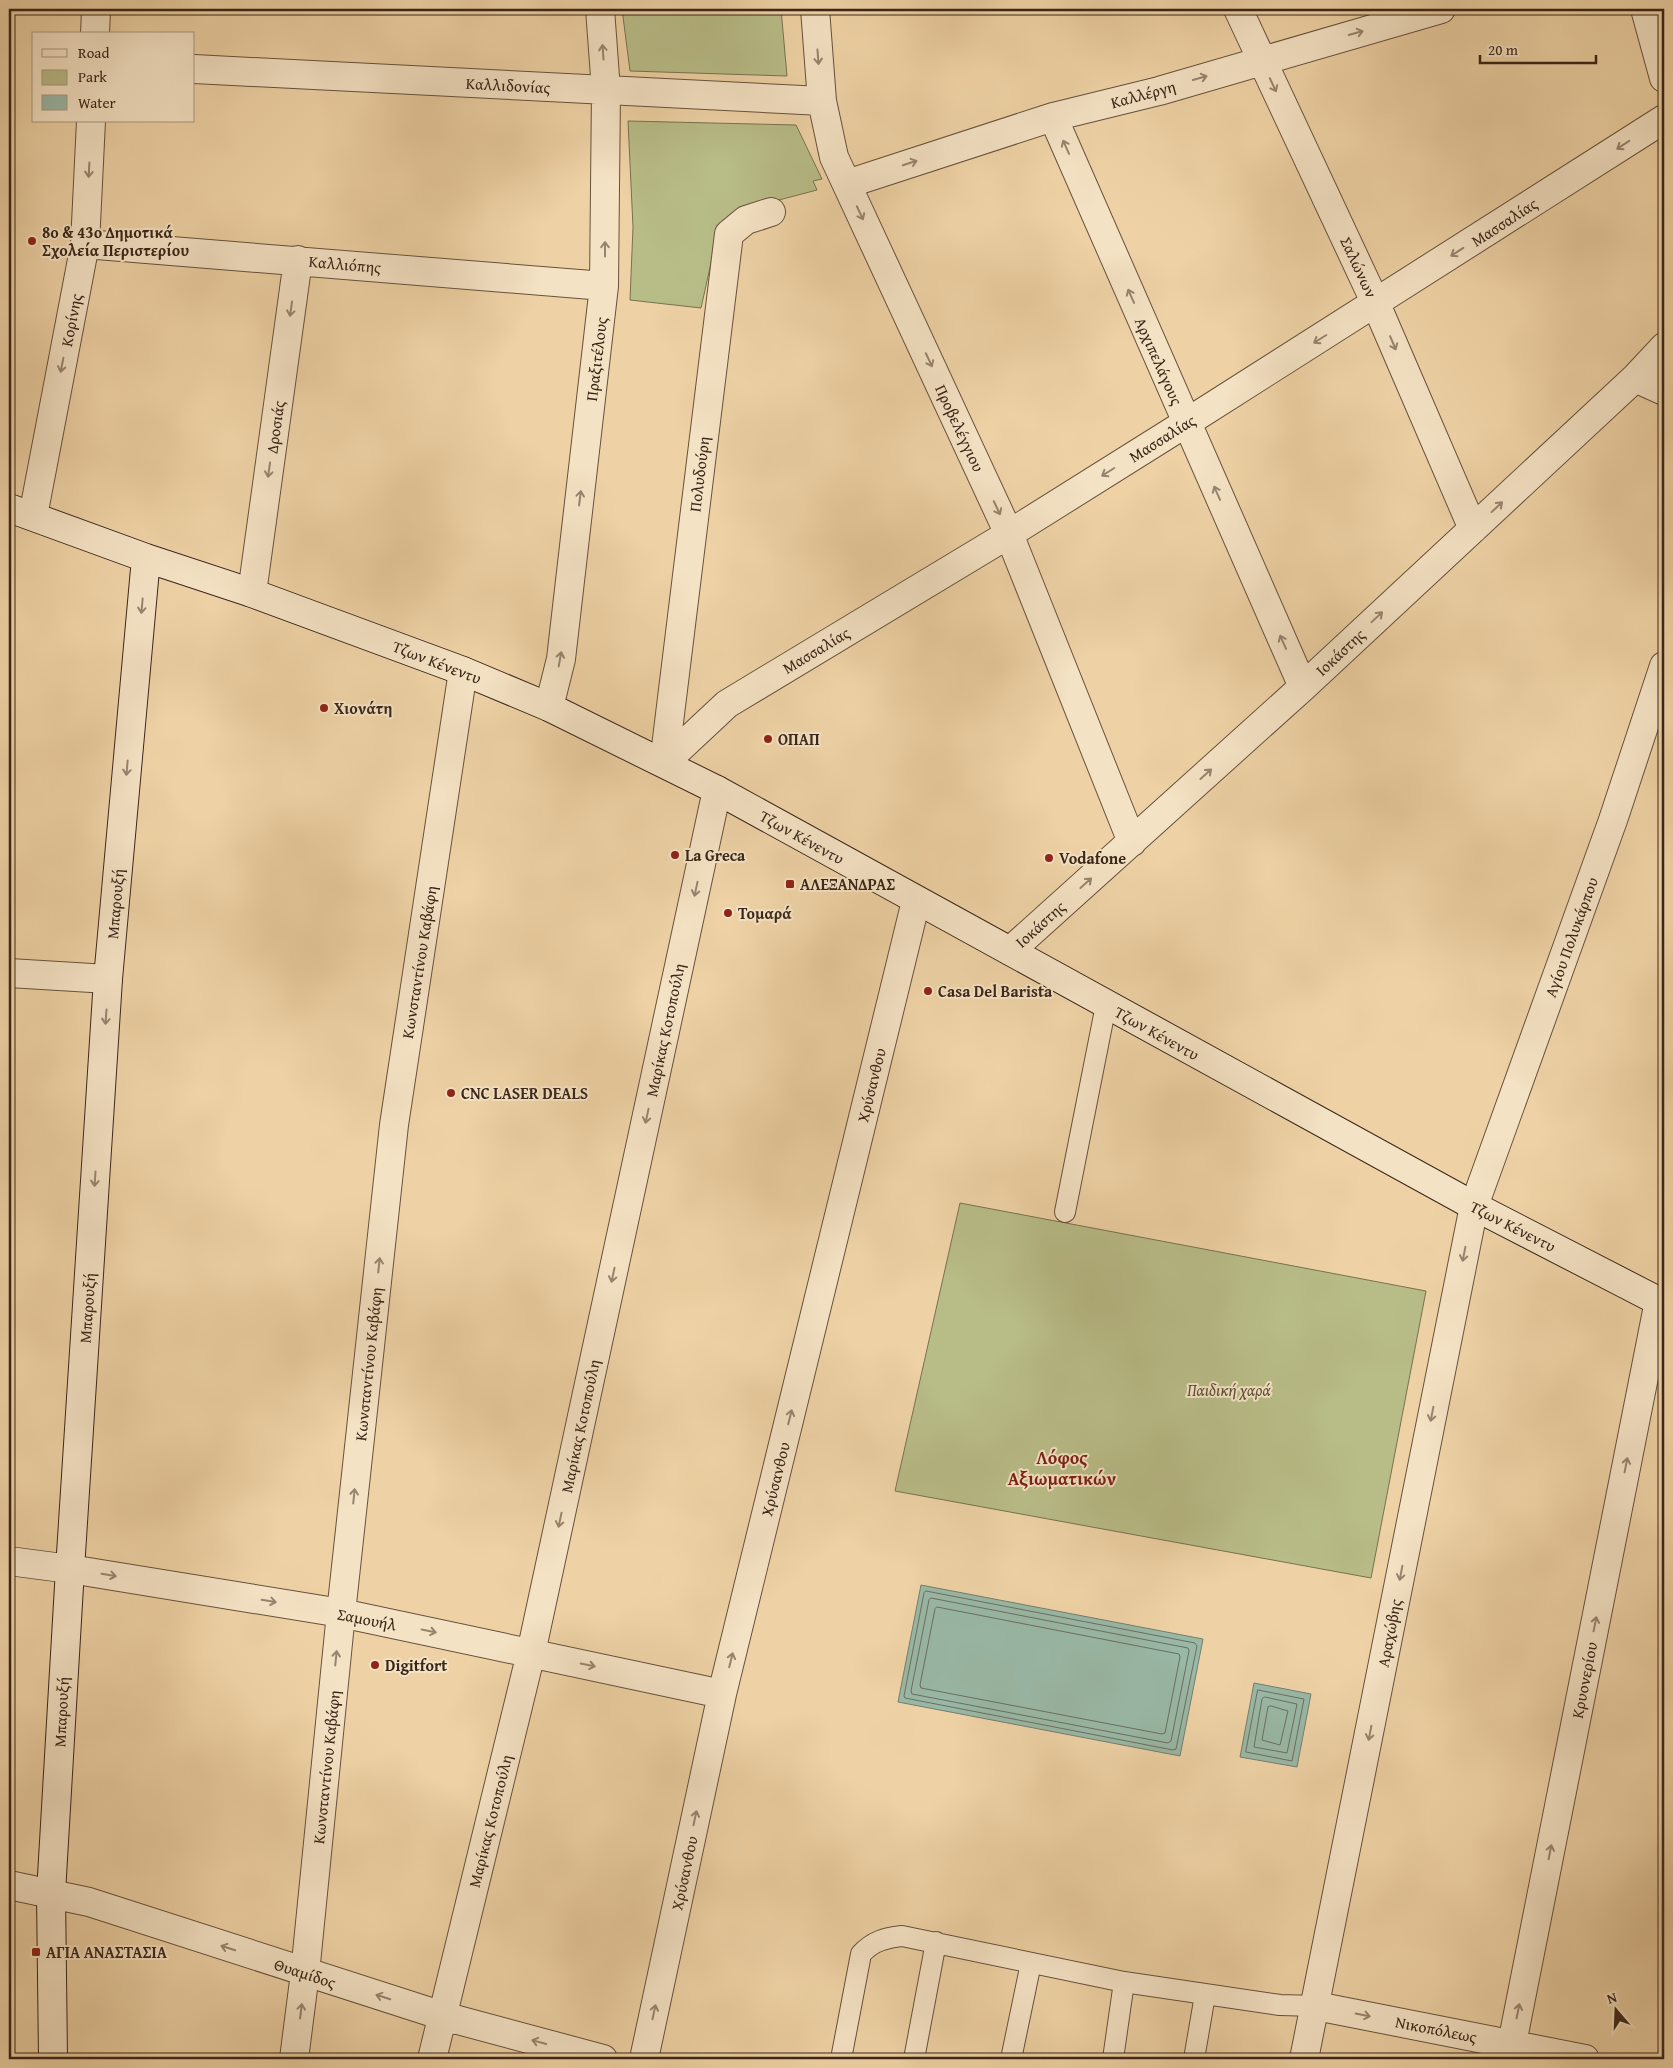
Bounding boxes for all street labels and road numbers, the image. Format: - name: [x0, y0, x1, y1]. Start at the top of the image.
- street label: Καλλιδονίας: [465, 71, 551, 99]
- street label: Καλλέργη: [1108, 74, 1178, 114]
- street label: Μασσαλίας: [1466, 191, 1542, 252]
- street label: Σαλώνων: [1334, 233, 1384, 301]
- street label: Καλλιόπης: [308, 249, 382, 279]
- street label: Κορίνης: [54, 291, 88, 349]
- street label: Αρχιπελάγους: [1129, 313, 1189, 409]
- street label: Πραξιτέλους: [579, 315, 613, 402]
- street label: Προβελέγγιου: [929, 380, 991, 476]
- street label: Δροσιάς: [259, 399, 291, 455]
- street label: Μασσαλίας: [1124, 408, 1200, 468]
- street label: Πολυδούρη: [682, 435, 716, 513]
- street label: Μασσαλίας: [778, 620, 854, 680]
- street label: Ιοκάστης: [1310, 622, 1370, 681]
- street label: Τζων Κένεντυ: [389, 634, 485, 690]
- street label: Τζων Κένεντυ: [755, 804, 849, 870]
- street label: Μπαρουξή: [100, 868, 130, 940]
- street label: Αγίου Πολυκάρπου: [1538, 874, 1604, 1000]
- street label: Κωνσταντίνου Καβάφη: [395, 884, 443, 1040]
- street label: Ιοκάστης: [1010, 895, 1071, 953]
- street label: Μαρίκας Κοτοπούλη: [639, 961, 691, 1099]
- street label: Τζων Κένεντυ: [1110, 1000, 1204, 1066]
- street label: Χρύσανθου: [850, 1045, 892, 1125]
- street label: Τζων Κένεντυ: [1466, 1194, 1560, 1258]
- street label: Μπαρουξή: [73, 1272, 101, 1344]
- street label: Κωνσταντίνου Καβάφη: [348, 1286, 388, 1442]
- street label: Μαρίκας Κοτοπούλη: [554, 1357, 606, 1495]
- street label: Χρύσανθου: [754, 1439, 796, 1519]
- street label: Αραχώβης: [1371, 1597, 1407, 1669]
- street label: Σαμουήλ: [335, 1602, 399, 1637]
- street label: Κρυονερίου: [1565, 1640, 1603, 1720]
- street label: Μπαρουξή: [47, 1676, 75, 1748]
- street label: Κωνσταντίνου Καβάφη: [306, 1689, 346, 1845]
- street label: Μαρίκας Κοτοπούλη: [462, 1752, 518, 1890]
- street label: Χρύσανθου: [664, 1834, 704, 1912]
- street label: Θυαμίδος: [271, 1952, 339, 1994]
- street label: Νικοπόλεως: [1393, 2009, 1479, 2049]

